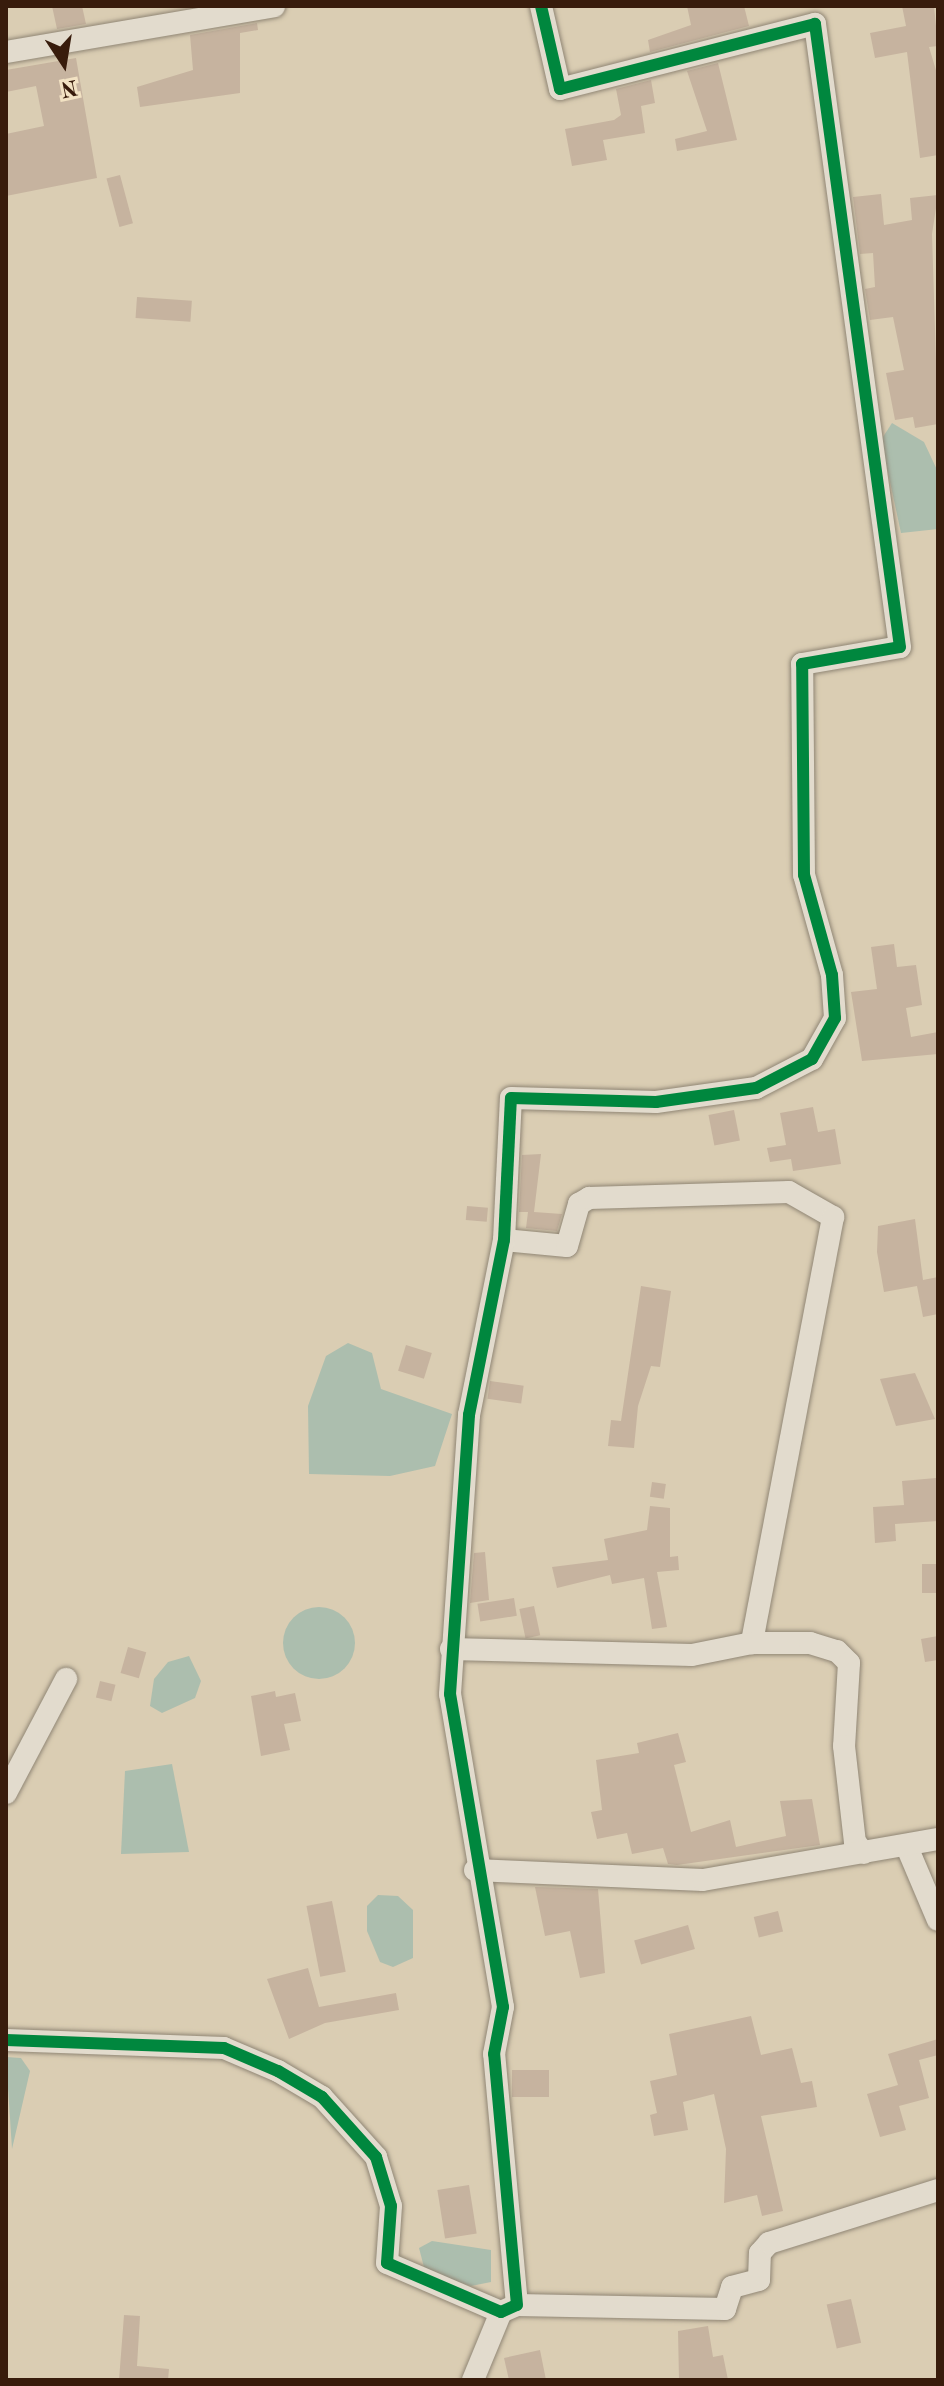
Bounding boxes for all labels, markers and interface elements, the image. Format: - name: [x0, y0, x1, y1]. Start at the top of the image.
- north arrow: [24, 24, 104, 104]
- text: N: [58, 75, 79, 100]

